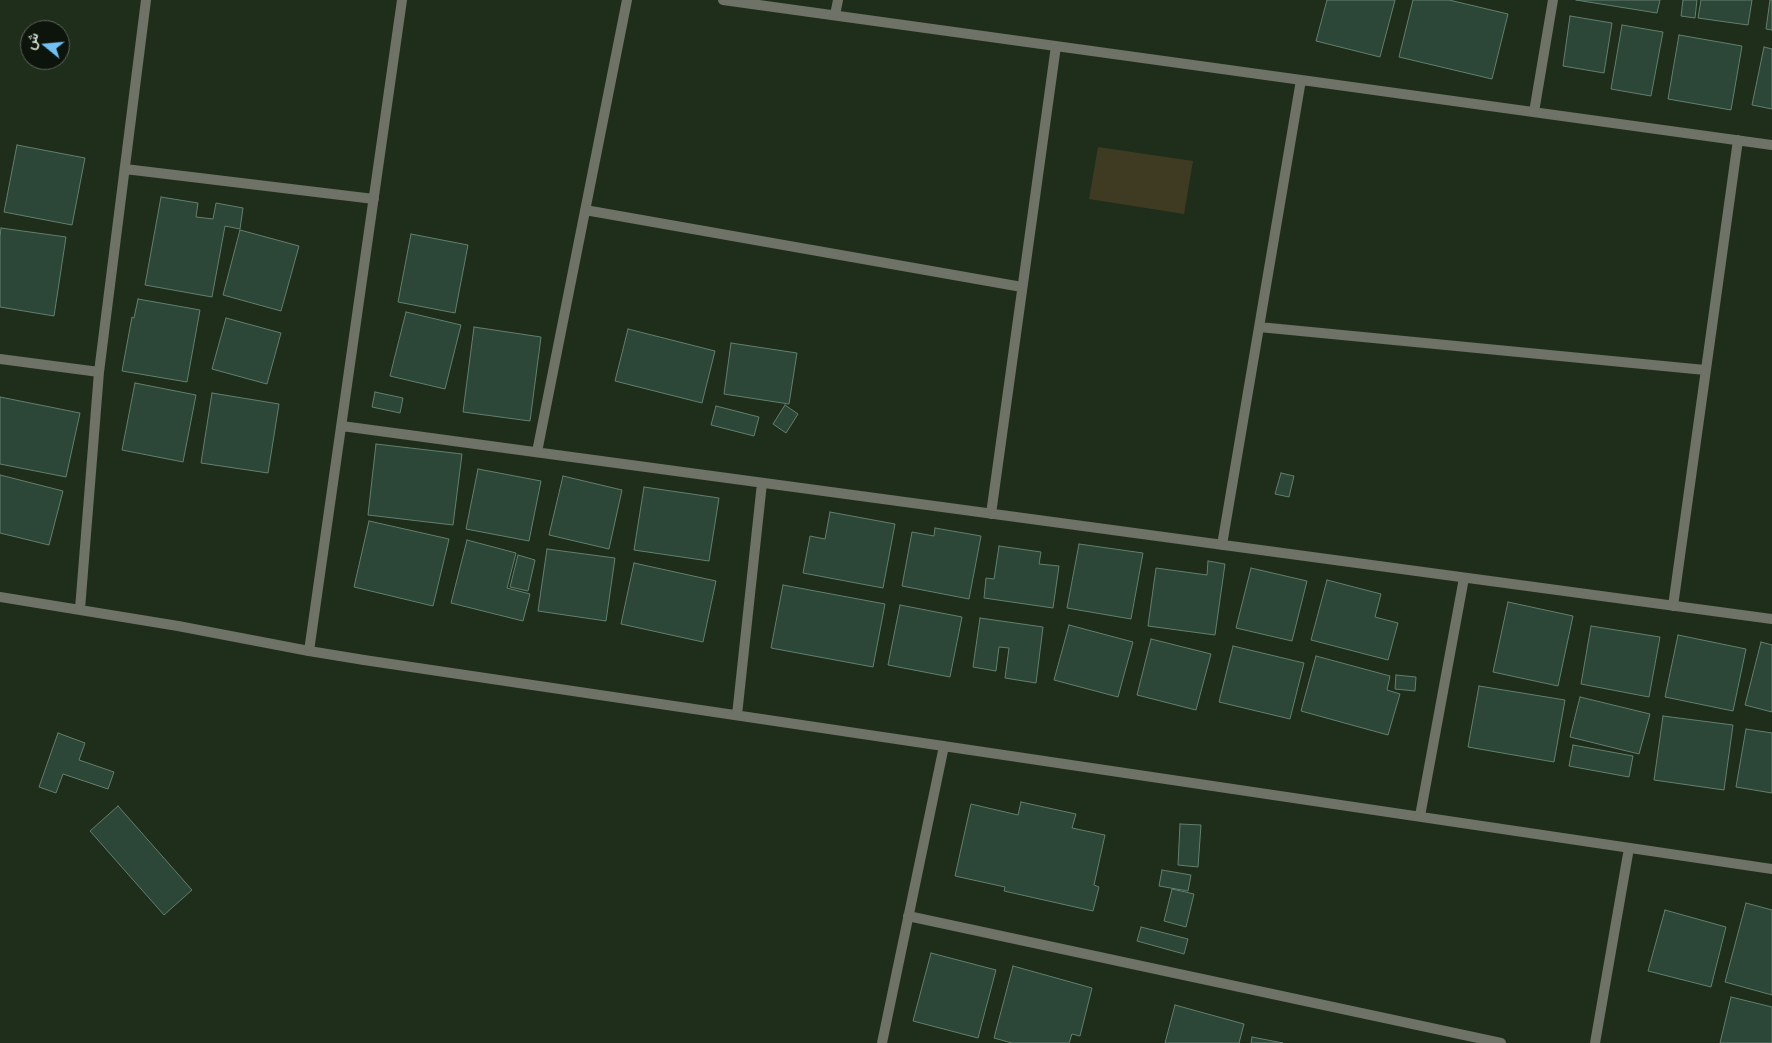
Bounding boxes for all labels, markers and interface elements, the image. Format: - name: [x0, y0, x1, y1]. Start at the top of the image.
- north arrow: [20, 20, 70, 70]
- text: ش: [20, 30, 43, 52]

